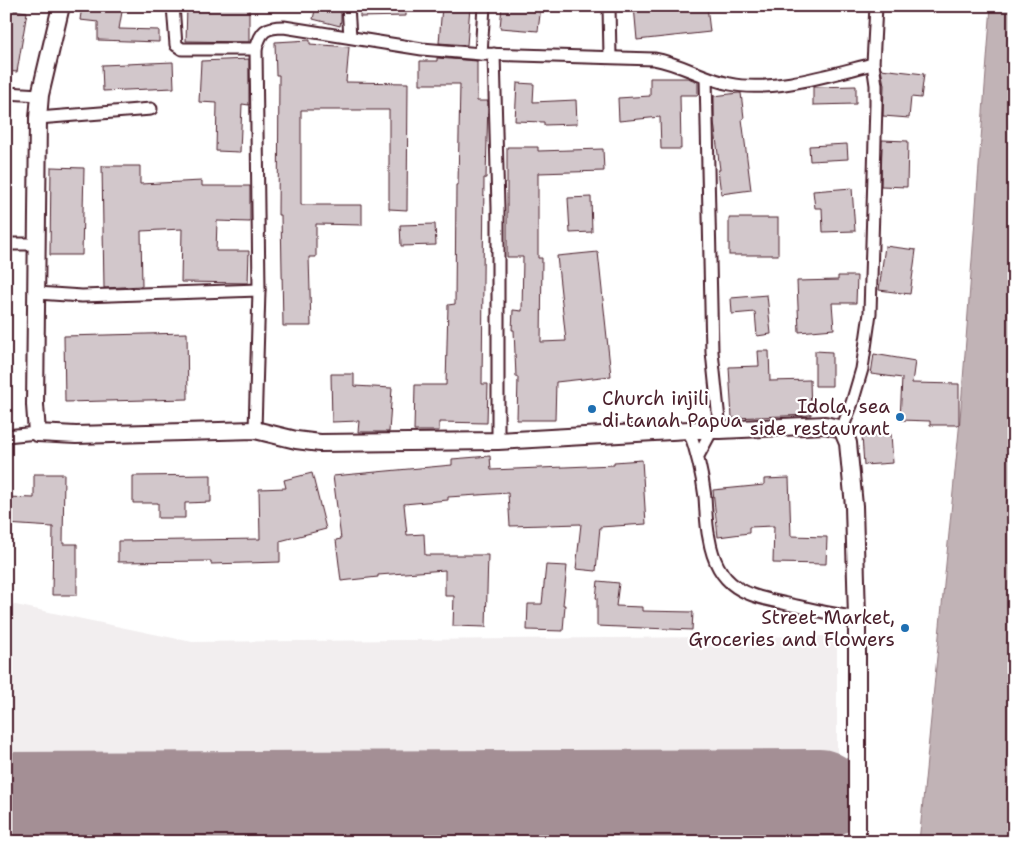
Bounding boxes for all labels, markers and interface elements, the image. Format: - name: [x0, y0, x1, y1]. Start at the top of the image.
- place label: Church injili di tanah Papua: [602, 386, 742, 433]
- place label: Idola, sea side restaurant: [750, 394, 890, 441]
- marker: Church injili di tanah Papua: [586, 403, 598, 415]
- marker: Idola, sea side restaurant: [894, 411, 906, 423]
- place label: Street Market, Groceries and Flowers: [688, 605, 895, 652]
- marker: Street Market, Groceries and Flowers: [899, 622, 911, 634]

